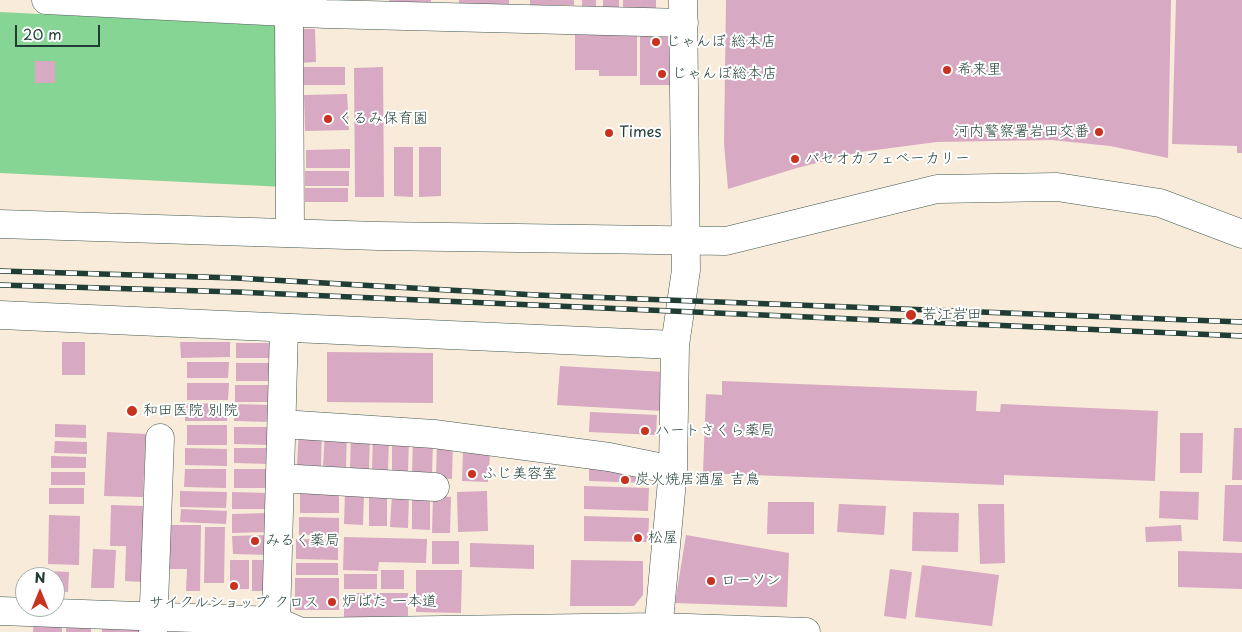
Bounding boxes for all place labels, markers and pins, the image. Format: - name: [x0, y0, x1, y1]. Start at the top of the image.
- place label: じゃんぼ 総本店: [666, 33, 776, 51]
- marker: じゃんぼ 総本店: [650, 36, 662, 48]
- place label: 希来里: [957, 61, 1002, 79]
- marker: 希来里: [941, 64, 953, 76]
- place label: じゃんぼ総本店: [672, 65, 777, 83]
- marker: じゃんぼ総本店: [656, 68, 668, 80]
- place label: くるみ保育園: [338, 110, 428, 128]
- marker: くるみ保育園: [322, 113, 334, 125]
- place label: 河内警察署岩田交番: [954, 123, 1089, 141]
- place label: Times: [619, 124, 661, 142]
- marker: 河内警察署岩田交番: [1093, 126, 1105, 138]
- marker: Times: [603, 127, 615, 139]
- place label: パセオカフェベーカリー: [805, 150, 970, 168]
- marker: パセオカフェベーカリー: [789, 153, 801, 165]
- place label: 若江岩田: [922, 306, 982, 324]
- marker: 若江岩田: [904, 308, 918, 322]
- place label: 和田医院 別院: [143, 402, 238, 420]
- marker: 和田医院 別院: [125, 404, 139, 418]
- place label: ハートさくら薬局: [655, 422, 775, 440]
- marker: ハートさくら薬局: [639, 425, 651, 437]
- place label: ふじ美容室: [482, 465, 557, 483]
- marker: ふじ美容室: [466, 468, 478, 480]
- place label: 炭火焼居酒屋 吉鳥: [635, 471, 760, 489]
- marker: 炭火焼居酒屋 吉鳥: [619, 474, 631, 486]
- place label: 松屋: [648, 529, 678, 547]
- place label: みるく薬局: [265, 532, 340, 550]
- marker: 松屋: [632, 532, 644, 544]
- marker: みるく薬局: [249, 535, 261, 547]
- place label: ローソン: [721, 572, 781, 590]
- marker: ローソン: [705, 575, 717, 587]
- marker: サイクルショップ クロス: [228, 580, 240, 592]
- place label: 炉ばた 一本道: [342, 593, 437, 611]
- place label: サイクルショップ クロス: [149, 594, 319, 612]
- marker: 炉ばた 一本道: [326, 596, 338, 608]

